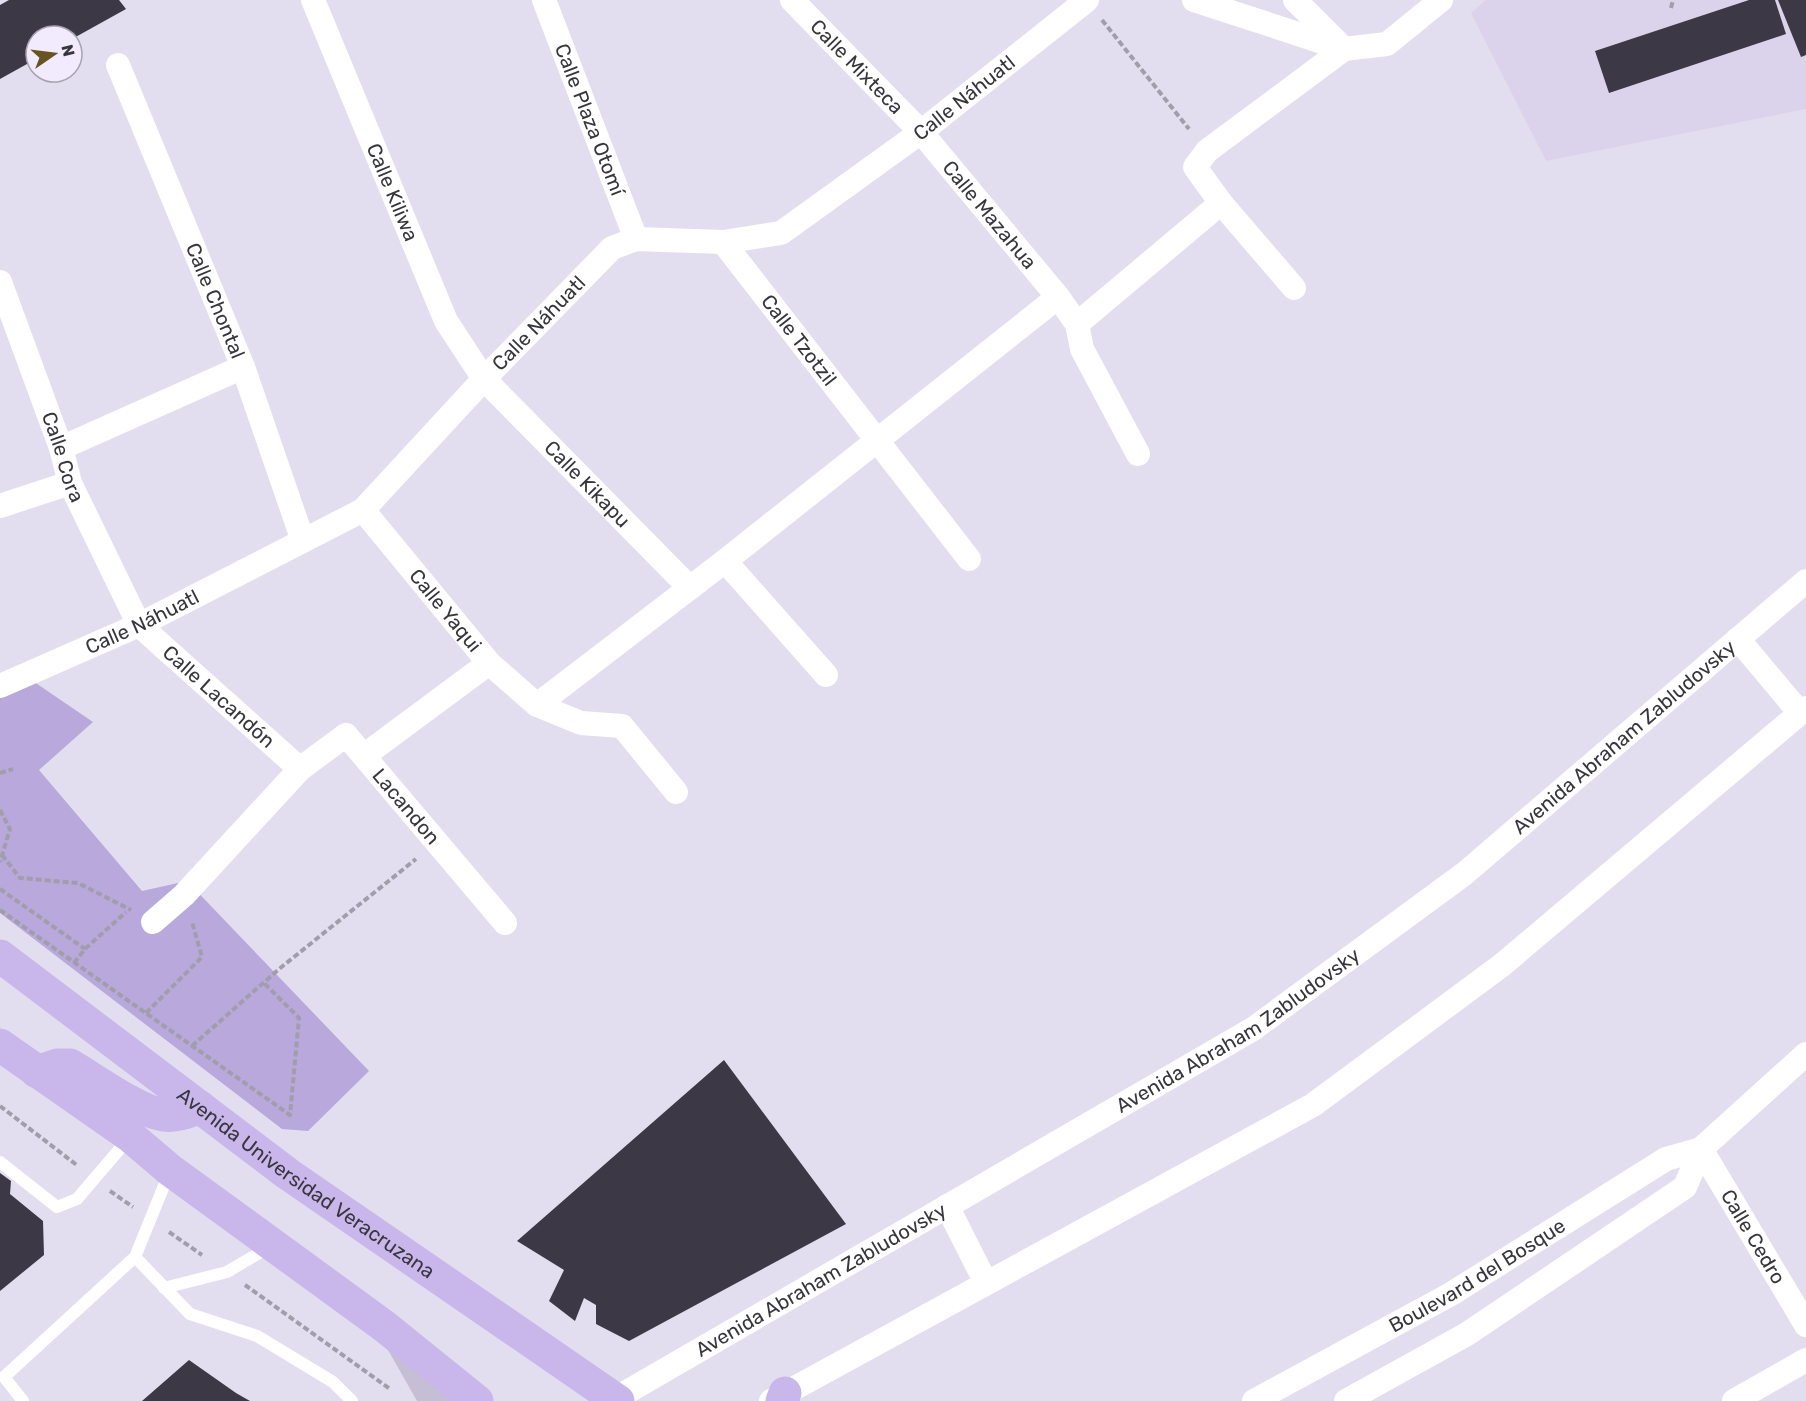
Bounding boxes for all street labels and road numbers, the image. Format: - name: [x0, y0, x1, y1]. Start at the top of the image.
- street label: Calle Mixteca: [805, 14, 909, 119]
- street label: Calle Plaza Otomí: [550, 40, 630, 200]
- street label: Calle Náhuatl: [908, 50, 1020, 146]
- street label: Calle Kiliwa: [362, 140, 424, 245]
- street label: Calle Mazahua: [938, 156, 1042, 274]
- street label: Calle Chontal: [181, 239, 250, 362]
- street label: Calle Náhuatl: [487, 271, 590, 376]
- street label: Calle Tzotzil: [756, 290, 842, 390]
- street label: Calle Cora: [37, 409, 89, 506]
- street label: Calle Kikapu: [539, 435, 635, 532]
- street label: Calle Yaqui: [404, 564, 487, 657]
- street label: Calle Náhuatl: [82, 584, 203, 659]
- street label: Avenida Abraham Zabludovsky: [1508, 635, 1740, 839]
- street label: Calle Lacandón: [158, 640, 280, 753]
- street label: Lacandon: [367, 763, 445, 849]
- street label: Avenida Abraham Zabludovsky: [1112, 943, 1364, 1118]
- street label: Avenida Universidad Veracruzana: [172, 1082, 439, 1283]
- street label: Calle Cedro: [1716, 1185, 1791, 1288]
- street label: Avenida Abraham Zabludovsky: [691, 1197, 951, 1362]
- street label: Boulevard del Bosque: [1385, 1213, 1570, 1337]

